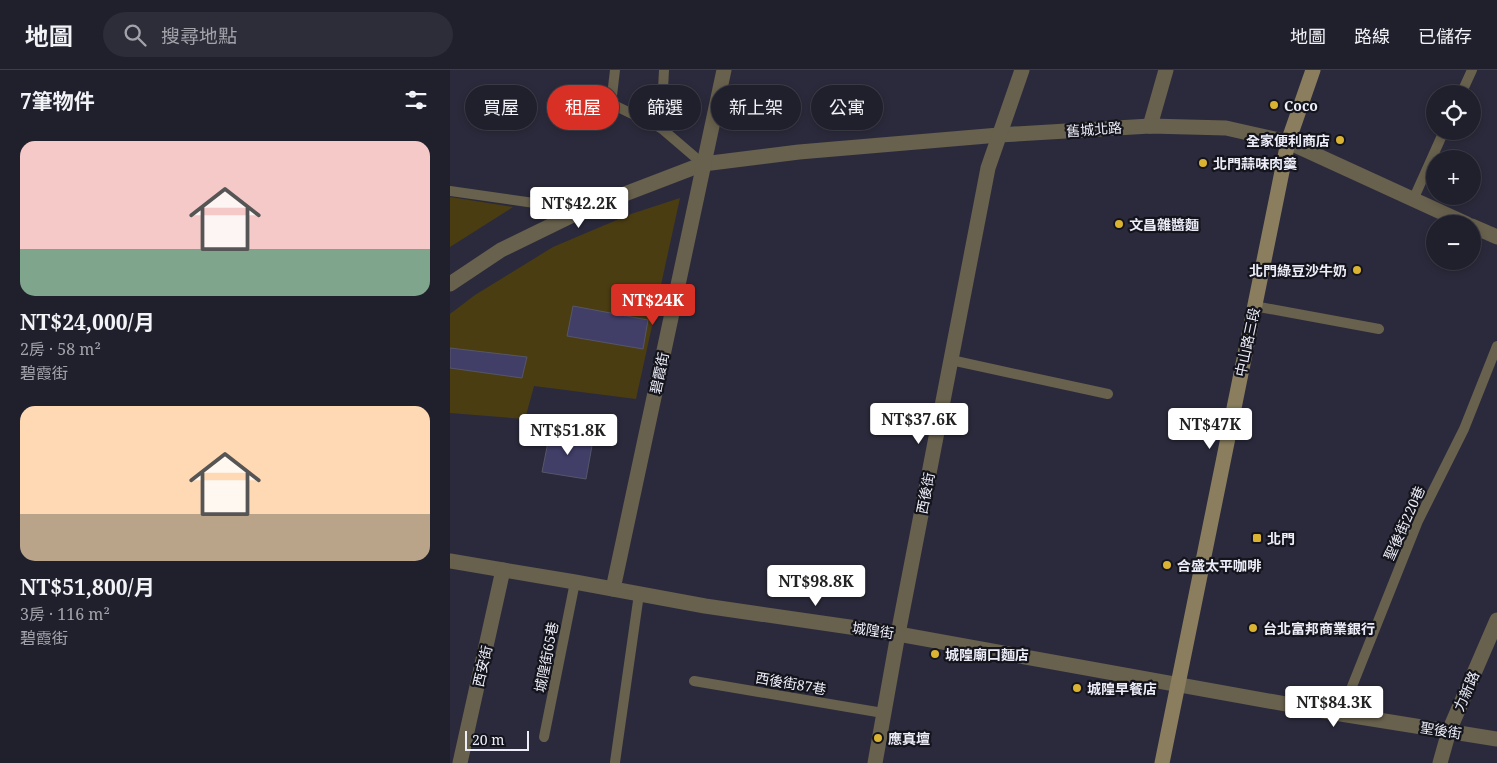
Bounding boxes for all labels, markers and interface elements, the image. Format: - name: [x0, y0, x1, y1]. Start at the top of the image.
- search box: [103, 12, 453, 57]
- text: 地圖: [25, 19, 73, 52]
- icon: search: [121, 21, 149, 49]
- text: 搜尋地點: [161, 23, 237, 49]
- text: 地圖: [1290, 24, 1326, 48]
- text: 路線: [1354, 24, 1390, 48]
- text: 已儲存: [1418, 24, 1472, 48]
- chip: 買屋: [465, 85, 537, 130]
- chip: 租屋: [547, 85, 619, 130]
- chip: 篩選: [629, 85, 701, 130]
- chip: 新上架: [711, 85, 801, 130]
- chip: 公寓: [811, 85, 883, 130]
- map controls: [1426, 85, 1481, 270]
- button: locate: [1426, 85, 1481, 140]
- icon: filters: [402, 86, 430, 114]
- text: 7筆物件: [20, 87, 95, 115]
- place label: Coco: [1284, 96, 1318, 115]
- marker: Coco: [1268, 99, 1280, 111]
- street label: 舊城北路: [1065, 118, 1123, 140]
- place label: 全家便利商店: [1246, 131, 1330, 150]
- marker: 全家便利商店: [1334, 134, 1346, 146]
- button: +: [1426, 150, 1481, 205]
- place label: 北門蒜味肉羹: [1213, 154, 1297, 173]
- marker: 北門蒜味肉羹: [1197, 157, 1209, 169]
- icon: home: [180, 174, 270, 264]
- pin: NT$42.2K: [527, 186, 631, 229]
- text: NT$42.2K: [541, 192, 617, 214]
- place label: 文昌雜醬麵: [1129, 215, 1199, 234]
- button: −: [1426, 215, 1481, 270]
- marker: 文昌雜醬麵: [1113, 218, 1125, 230]
- place label: 北門綠豆沙牛奶: [1249, 261, 1347, 280]
- marker: 北門綠豆沙牛奶: [1351, 264, 1363, 276]
- pin: NT$24K: [612, 284, 694, 326]
- text: NT$24K: [622, 289, 684, 311]
- street label: 中山路三段: [1230, 306, 1264, 378]
- text: NT$24,000/月: [20, 308, 155, 336]
- text: 2房 · 58 m²: [20, 338, 101, 360]
- street label: 碧霞街: [645, 350, 673, 396]
- text: 碧霞街: [20, 362, 68, 384]
- pin: NT$37.6K: [867, 402, 971, 445]
- text: NT$37.6K: [881, 408, 957, 430]
- pin: NT$47K: [1169, 408, 1251, 450]
- text: NT$47K: [1179, 413, 1241, 435]
- pin: NT$51.8K: [516, 414, 620, 456]
- text: NT$51.8K: [530, 419, 606, 441]
- icon: home: [180, 439, 270, 529]
- street label: 西後街: [912, 471, 938, 515]
- street label: 聖後街220巷: [1379, 483, 1429, 563]
- place label: 北門: [1267, 529, 1295, 548]
- marker: 北門: [1251, 532, 1263, 544]
- place label: 合盛太平咖啡: [1177, 556, 1262, 575]
- marker: 合盛太平咖啡: [1161, 559, 1173, 571]
- pin: NT$98.8K: [764, 564, 868, 607]
- text: NT$98.8K: [778, 570, 854, 592]
- text: NT$51,800/月: [20, 573, 155, 601]
- text: 3房 · 116 m²: [20, 603, 110, 625]
- street label: 城隍街: [851, 618, 895, 642]
- place label: 台北富邦商業銀行: [1263, 619, 1375, 638]
- street label: 城隍街65巷: [530, 620, 562, 694]
- marker: 台北富邦商業銀行: [1247, 622, 1259, 634]
- text: 碧霞街: [20, 627, 68, 649]
- street label: 西安街: [468, 643, 496, 689]
- place label: 城隍廟口麵店: [945, 645, 1029, 664]
- marker: 城隍廟口麵店: [929, 648, 941, 660]
- street label: 西後街87巷: [754, 667, 828, 699]
- street label: 力新路: [1449, 668, 1483, 714]
- place label: 城隍早餐店: [1087, 679, 1157, 698]
- marker: 城隍早餐店: [1071, 682, 1083, 694]
- pin: NT$84.3K: [1282, 686, 1386, 728]
- text: NT$84.3K: [1296, 691, 1372, 713]
- street label: 聖後街: [1419, 717, 1463, 743]
- scale bar: [465, 728, 529, 751]
- place label: 應真壇: [888, 729, 930, 748]
- text: 20 m: [472, 730, 505, 749]
- marker: 應真壇: [872, 732, 884, 744]

